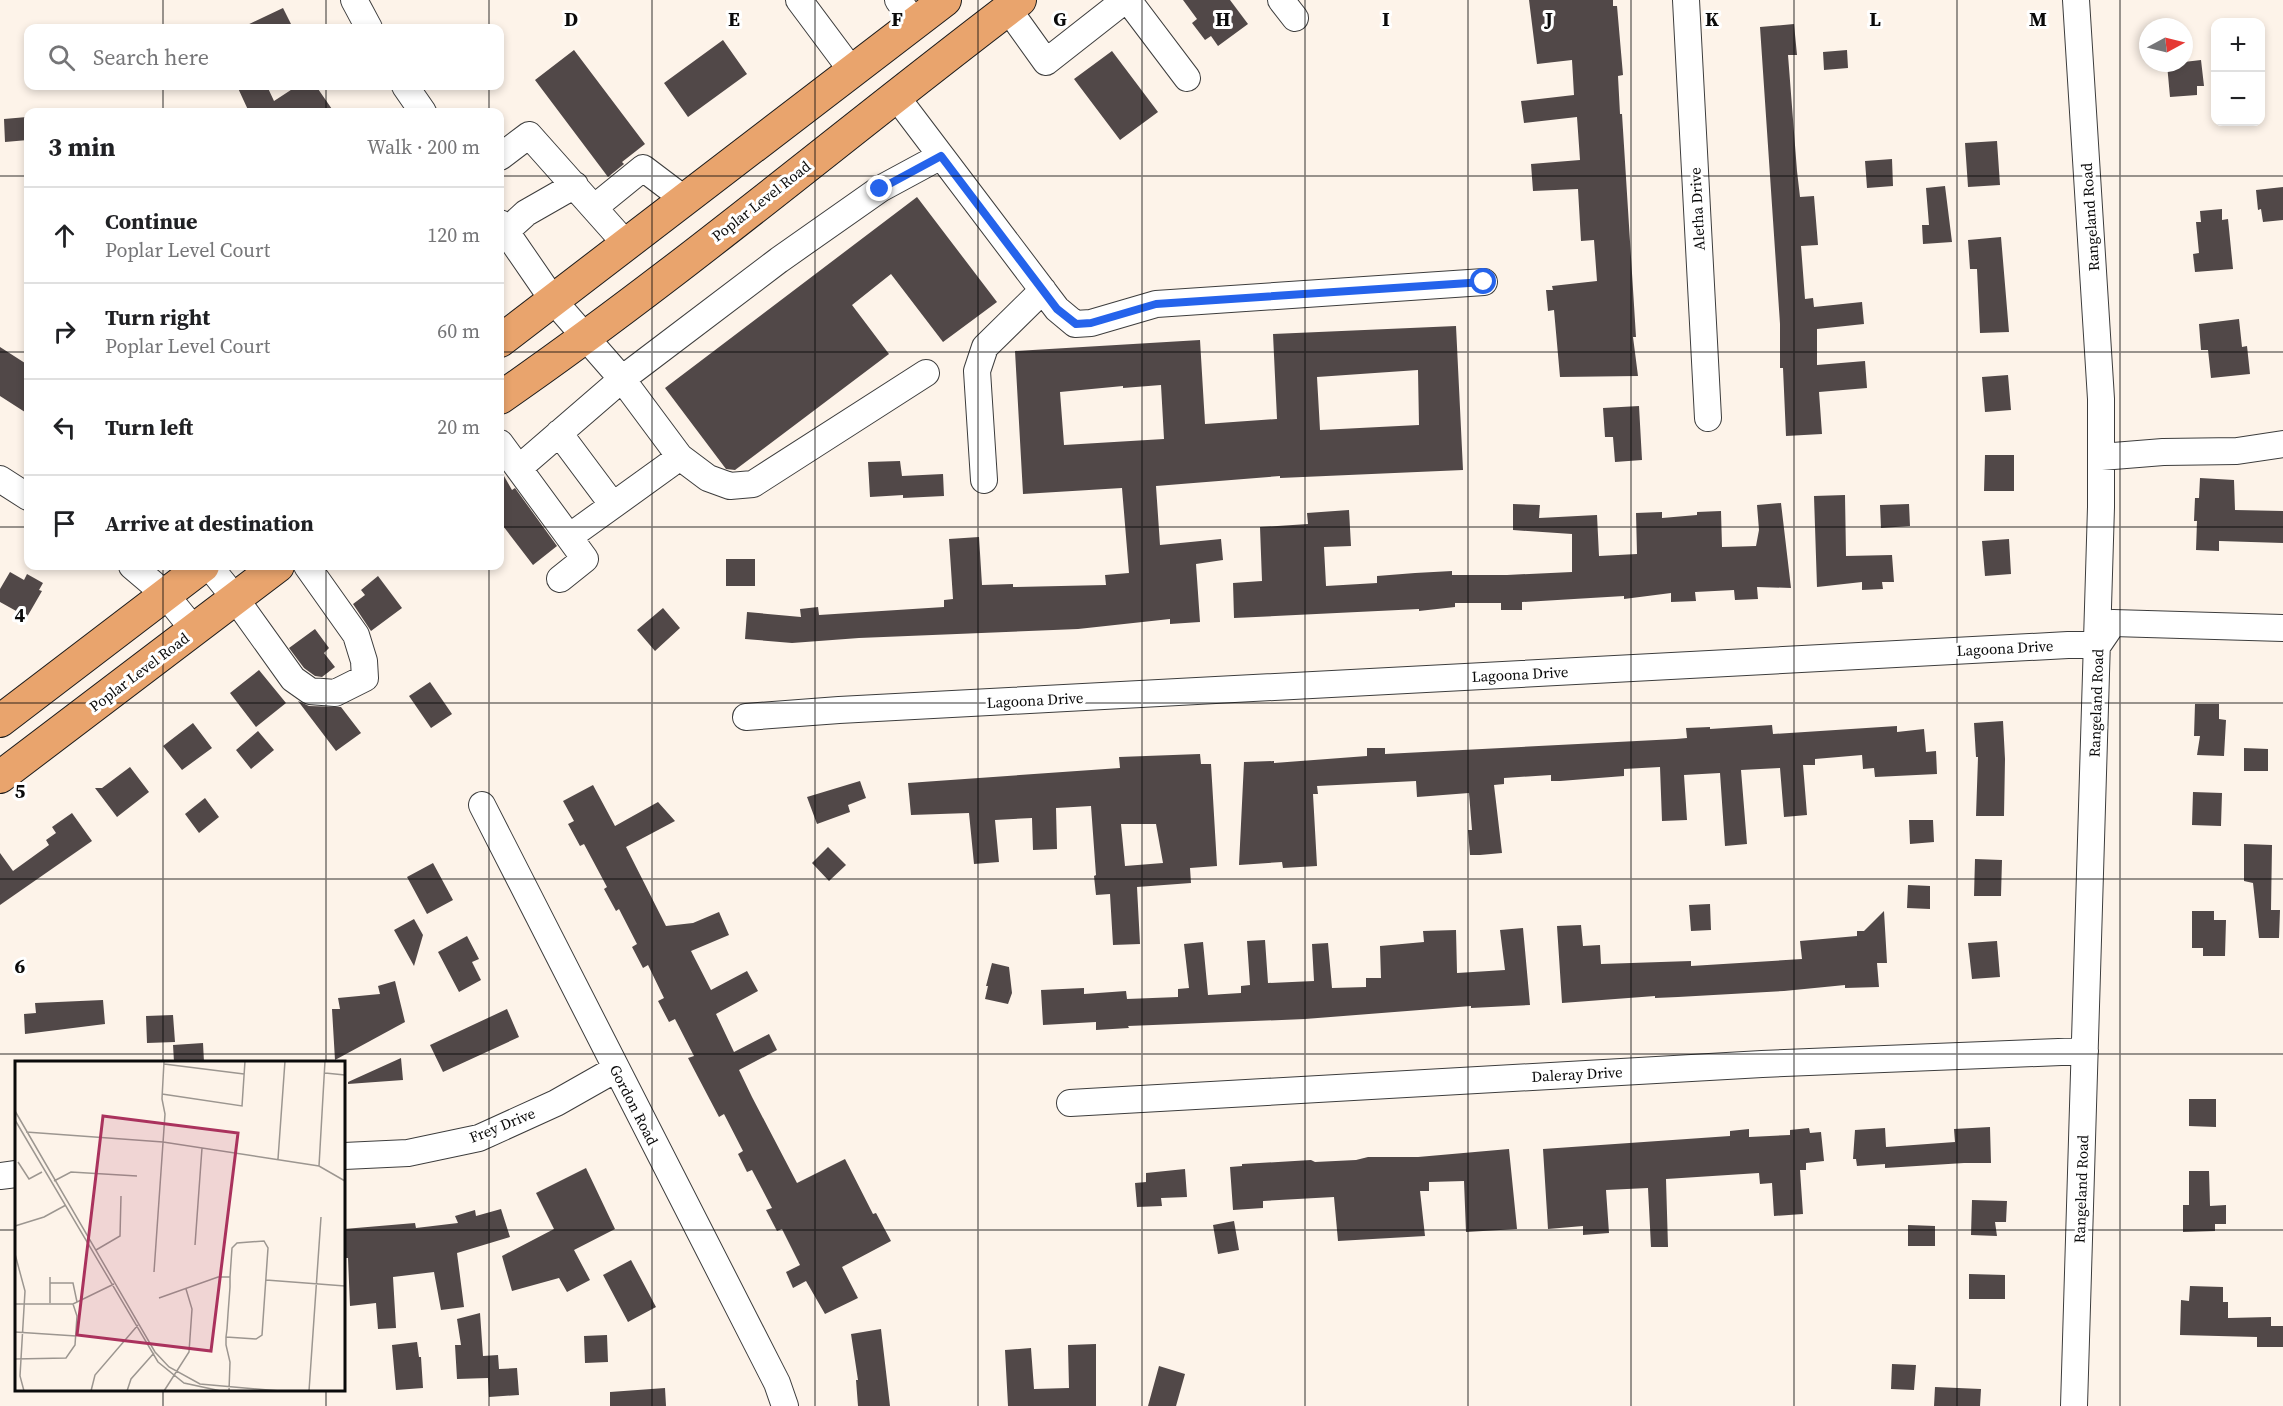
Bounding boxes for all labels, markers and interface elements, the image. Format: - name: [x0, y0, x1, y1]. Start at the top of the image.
- text: D: [564, 5, 578, 33]
- text: E: [728, 5, 740, 33]
- text: F: [891, 5, 903, 33]
- text: G: [1053, 5, 1067, 33]
- text: H: [1215, 5, 1231, 33]
- text: I: [1382, 5, 1390, 33]
- text: J: [1543, 5, 1553, 33]
- text: K: [1705, 5, 1719, 33]
- text: L: [1869, 5, 1881, 33]
- text: M: [2029, 5, 2047, 33]
- north arrow: [2139, 18, 2193, 72]
- map controls: [2211, 18, 2265, 126]
- button: +: [2211, 18, 2265, 72]
- search box: [24, 24, 504, 90]
- icon: search: [45, 41, 78, 74]
- text: Search here: [93, 42, 209, 72]
- button: −: [2211, 72, 2265, 126]
- text: 3 min: [48, 129, 115, 165]
- text: Walk · 200 m: [367, 133, 480, 161]
- street label: Poplar Level Road: [707, 155, 815, 246]
- street label: Rangeland Road: [2076, 162, 2104, 272]
- street label: Aletha Drive: [1684, 167, 1710, 251]
- route end: [866, 175, 892, 201]
- text: Continue: [105, 206, 198, 236]
- icon: ahead: [48, 219, 81, 252]
- text: 120 m: [427, 221, 480, 249]
- text: Poplar Level Court: [105, 236, 270, 264]
- route start: [1470, 268, 1496, 294]
- text: Turn right: [105, 302, 210, 332]
- icon: right: [48, 315, 81, 348]
- text: 60 m: [437, 317, 480, 345]
- text: Poplar Level Court: [105, 332, 270, 360]
- icon: left: [48, 411, 81, 444]
- text: Turn left: [105, 412, 193, 442]
- text: 20 m: [437, 413, 480, 441]
- icon: arrive: [48, 507, 81, 540]
- text: Arrive at destination: [105, 508, 314, 538]
- text: 4: [15, 601, 26, 629]
- street label: Poplar Level Road: [85, 627, 194, 717]
- street label: Lagoona Drive: [1956, 635, 2054, 661]
- street label: Rangeland Road: [2084, 648, 2108, 758]
- street label: Lagoona Drive: [1471, 661, 1569, 687]
- street label: Lagoona Drive: [986, 687, 1084, 713]
- text: 5: [15, 777, 26, 805]
- text: 6: [15, 952, 26, 980]
- inset map: [15, 1061, 345, 1391]
- street label: Gordon Road: [605, 1061, 664, 1149]
- street label: Daleray Drive: [1531, 1061, 1624, 1087]
- street label: Frey Drive: [466, 1102, 538, 1148]
- street label: Rangeland Road: [2069, 1134, 2093, 1244]

